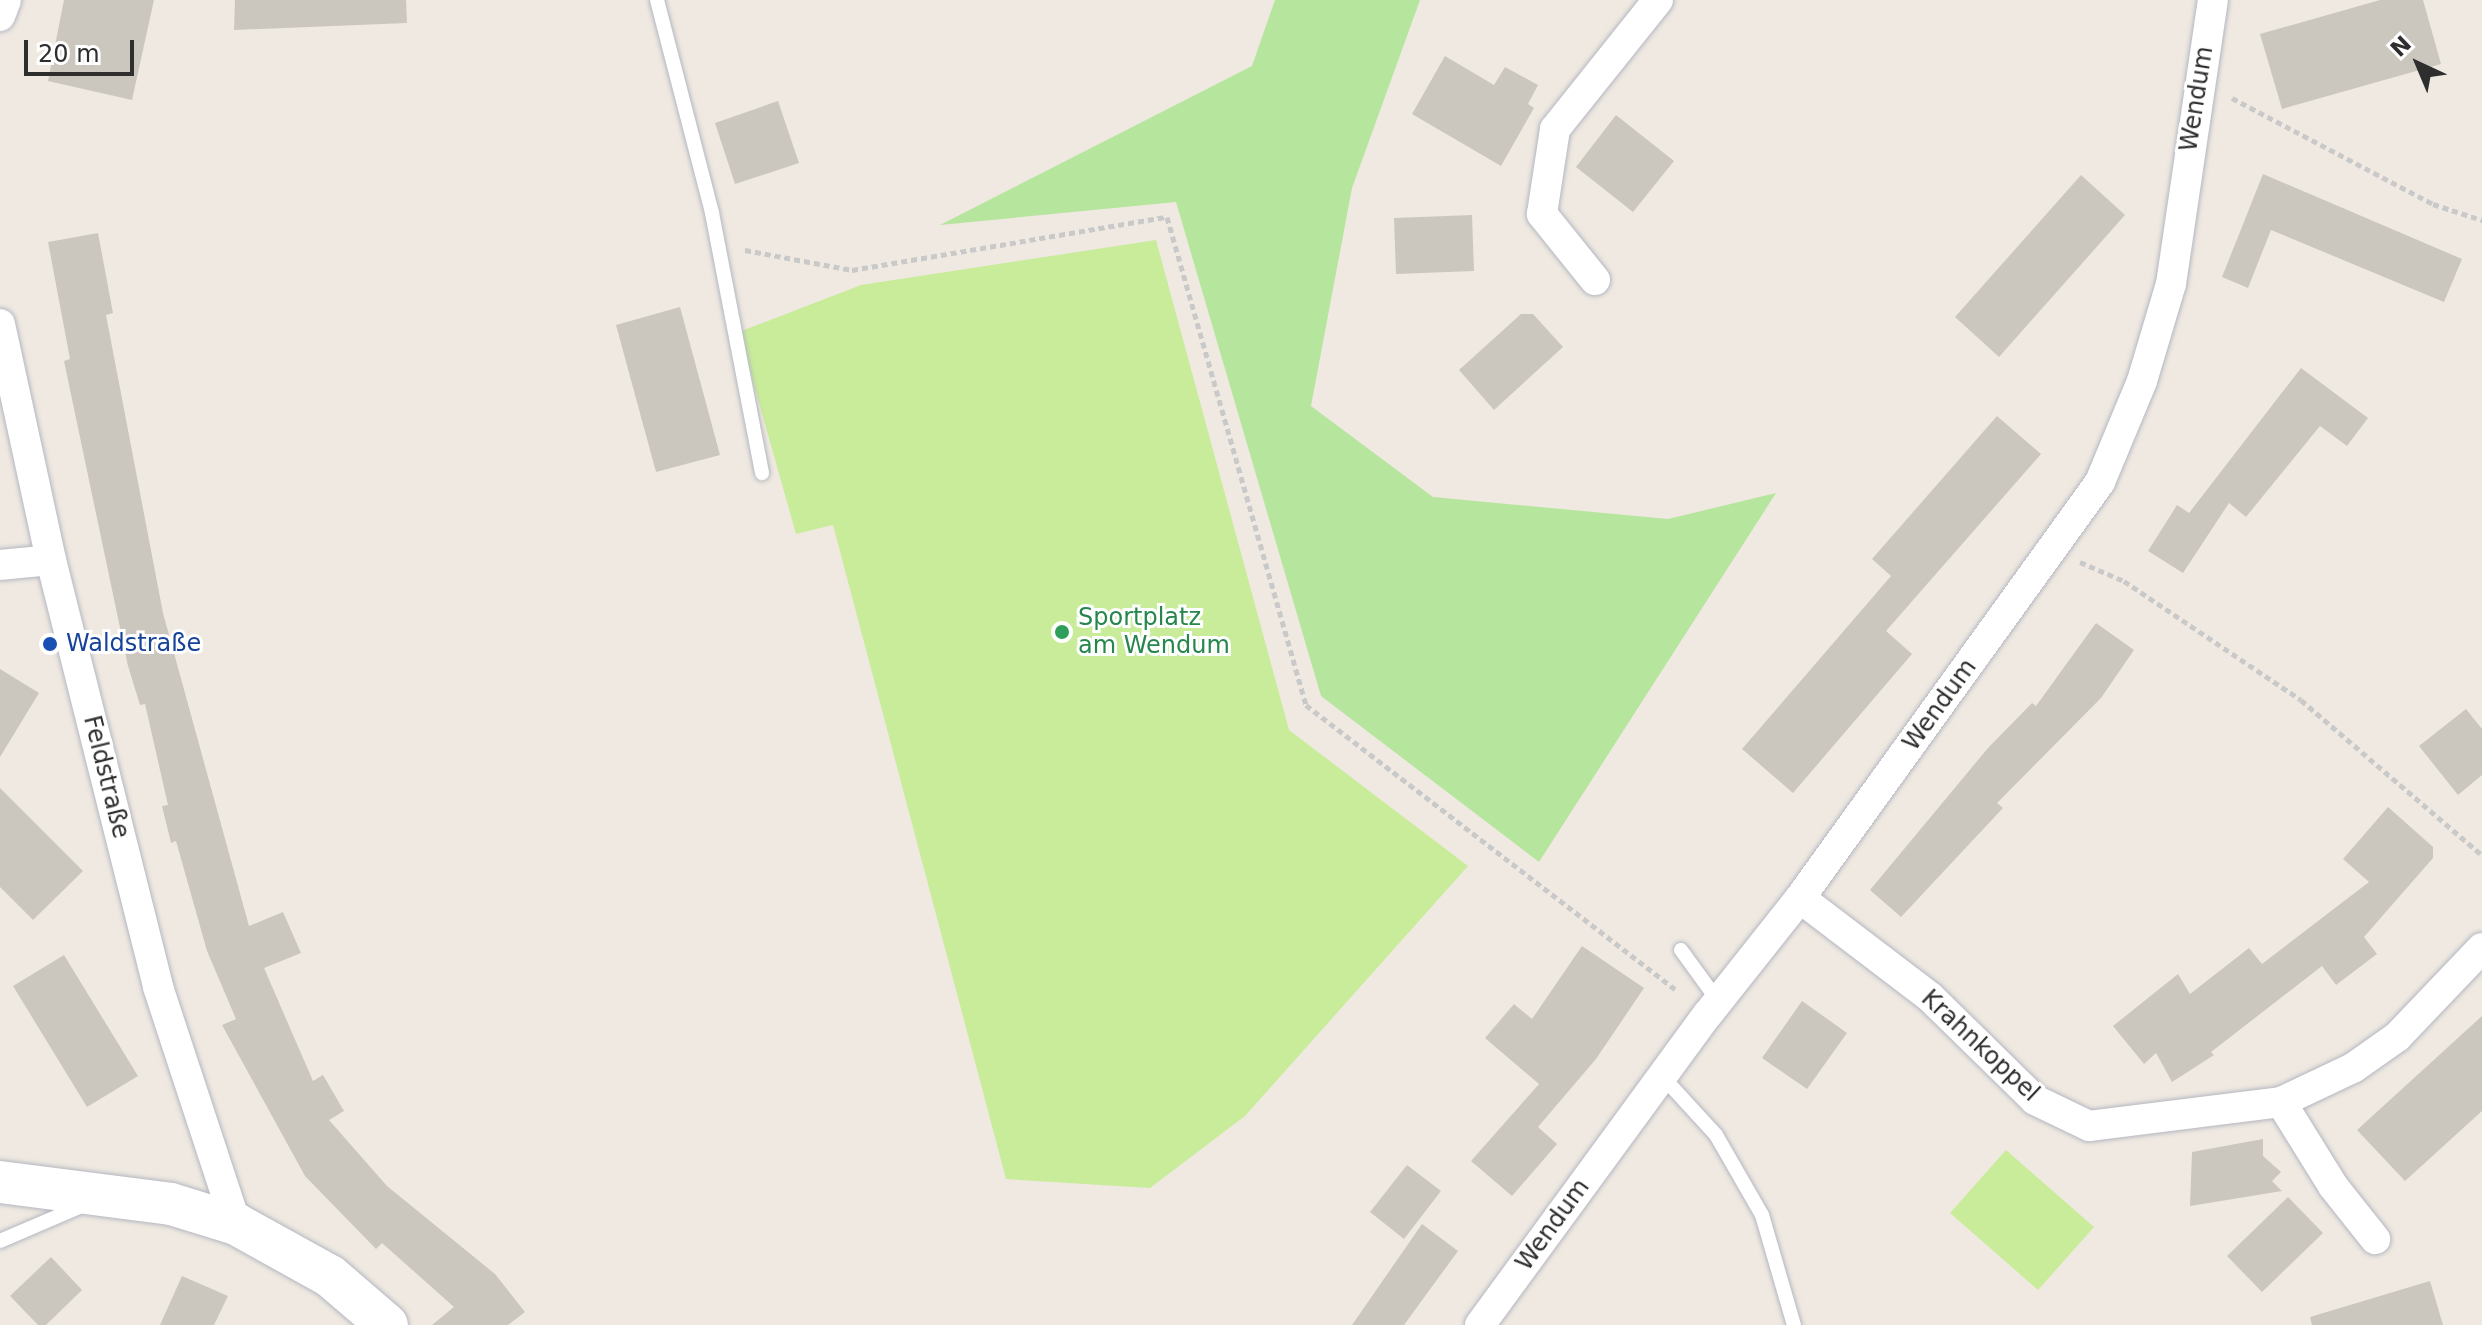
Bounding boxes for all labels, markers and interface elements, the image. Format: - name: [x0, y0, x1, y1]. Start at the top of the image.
- scale bar: [28, 24, 138, 74]
- north arrow: [2378, 24, 2458, 104]
- text: N: [2386, 31, 2416, 62]
- text: 20 m: [38, 40, 100, 68]
- street label: Wendum: [2174, 44, 2220, 154]
- place label: Sportplatz am Wendum: [1078, 604, 1230, 660]
- marker: Sportplatz am Wendum: [1053, 623, 1071, 641]
- place label: Waldstraße: [66, 630, 201, 658]
- marker: Waldstraße: [41, 635, 59, 653]
- street label: Wendum: [1897, 654, 1983, 756]
- street label: Feldstraße: [77, 713, 135, 841]
- street label: Krahnkoppel: [1915, 984, 2045, 1108]
- street label: Wendum: [1510, 1174, 1596, 1276]

